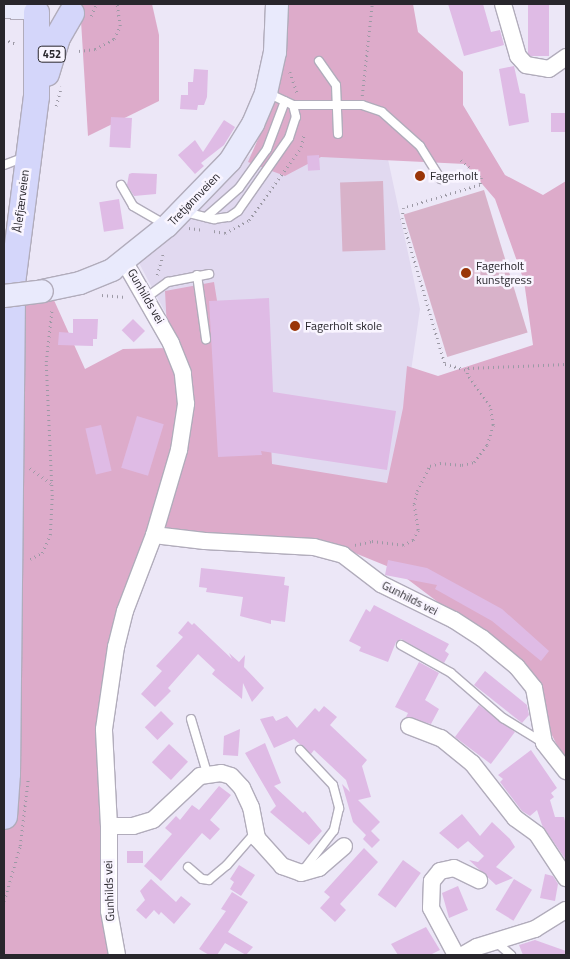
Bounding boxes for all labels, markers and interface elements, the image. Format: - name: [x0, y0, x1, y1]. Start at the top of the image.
- road number: 452: [37, 46, 67, 62]
- street label: Ålefjærveien: [10, 169, 32, 233]
- street label: Tretjønnveien: [165, 169, 223, 229]
- place label: Fagerholt: [430, 169, 478, 183]
- marker: Fagerholt: [414, 170, 426, 182]
- place label: Fagerholt kunstgress: [476, 259, 532, 287]
- street label: Gunhilds vei: [125, 266, 167, 326]
- marker: Fagerholt kunstgress: [460, 267, 472, 279]
- place label: Fagerholt skole: [305, 319, 382, 333]
- marker: Fagerholt skole: [289, 320, 301, 332]
- street label: Gunhilds vei: [380, 578, 440, 618]
- street label: Gunhilds vei: [101, 860, 117, 922]

